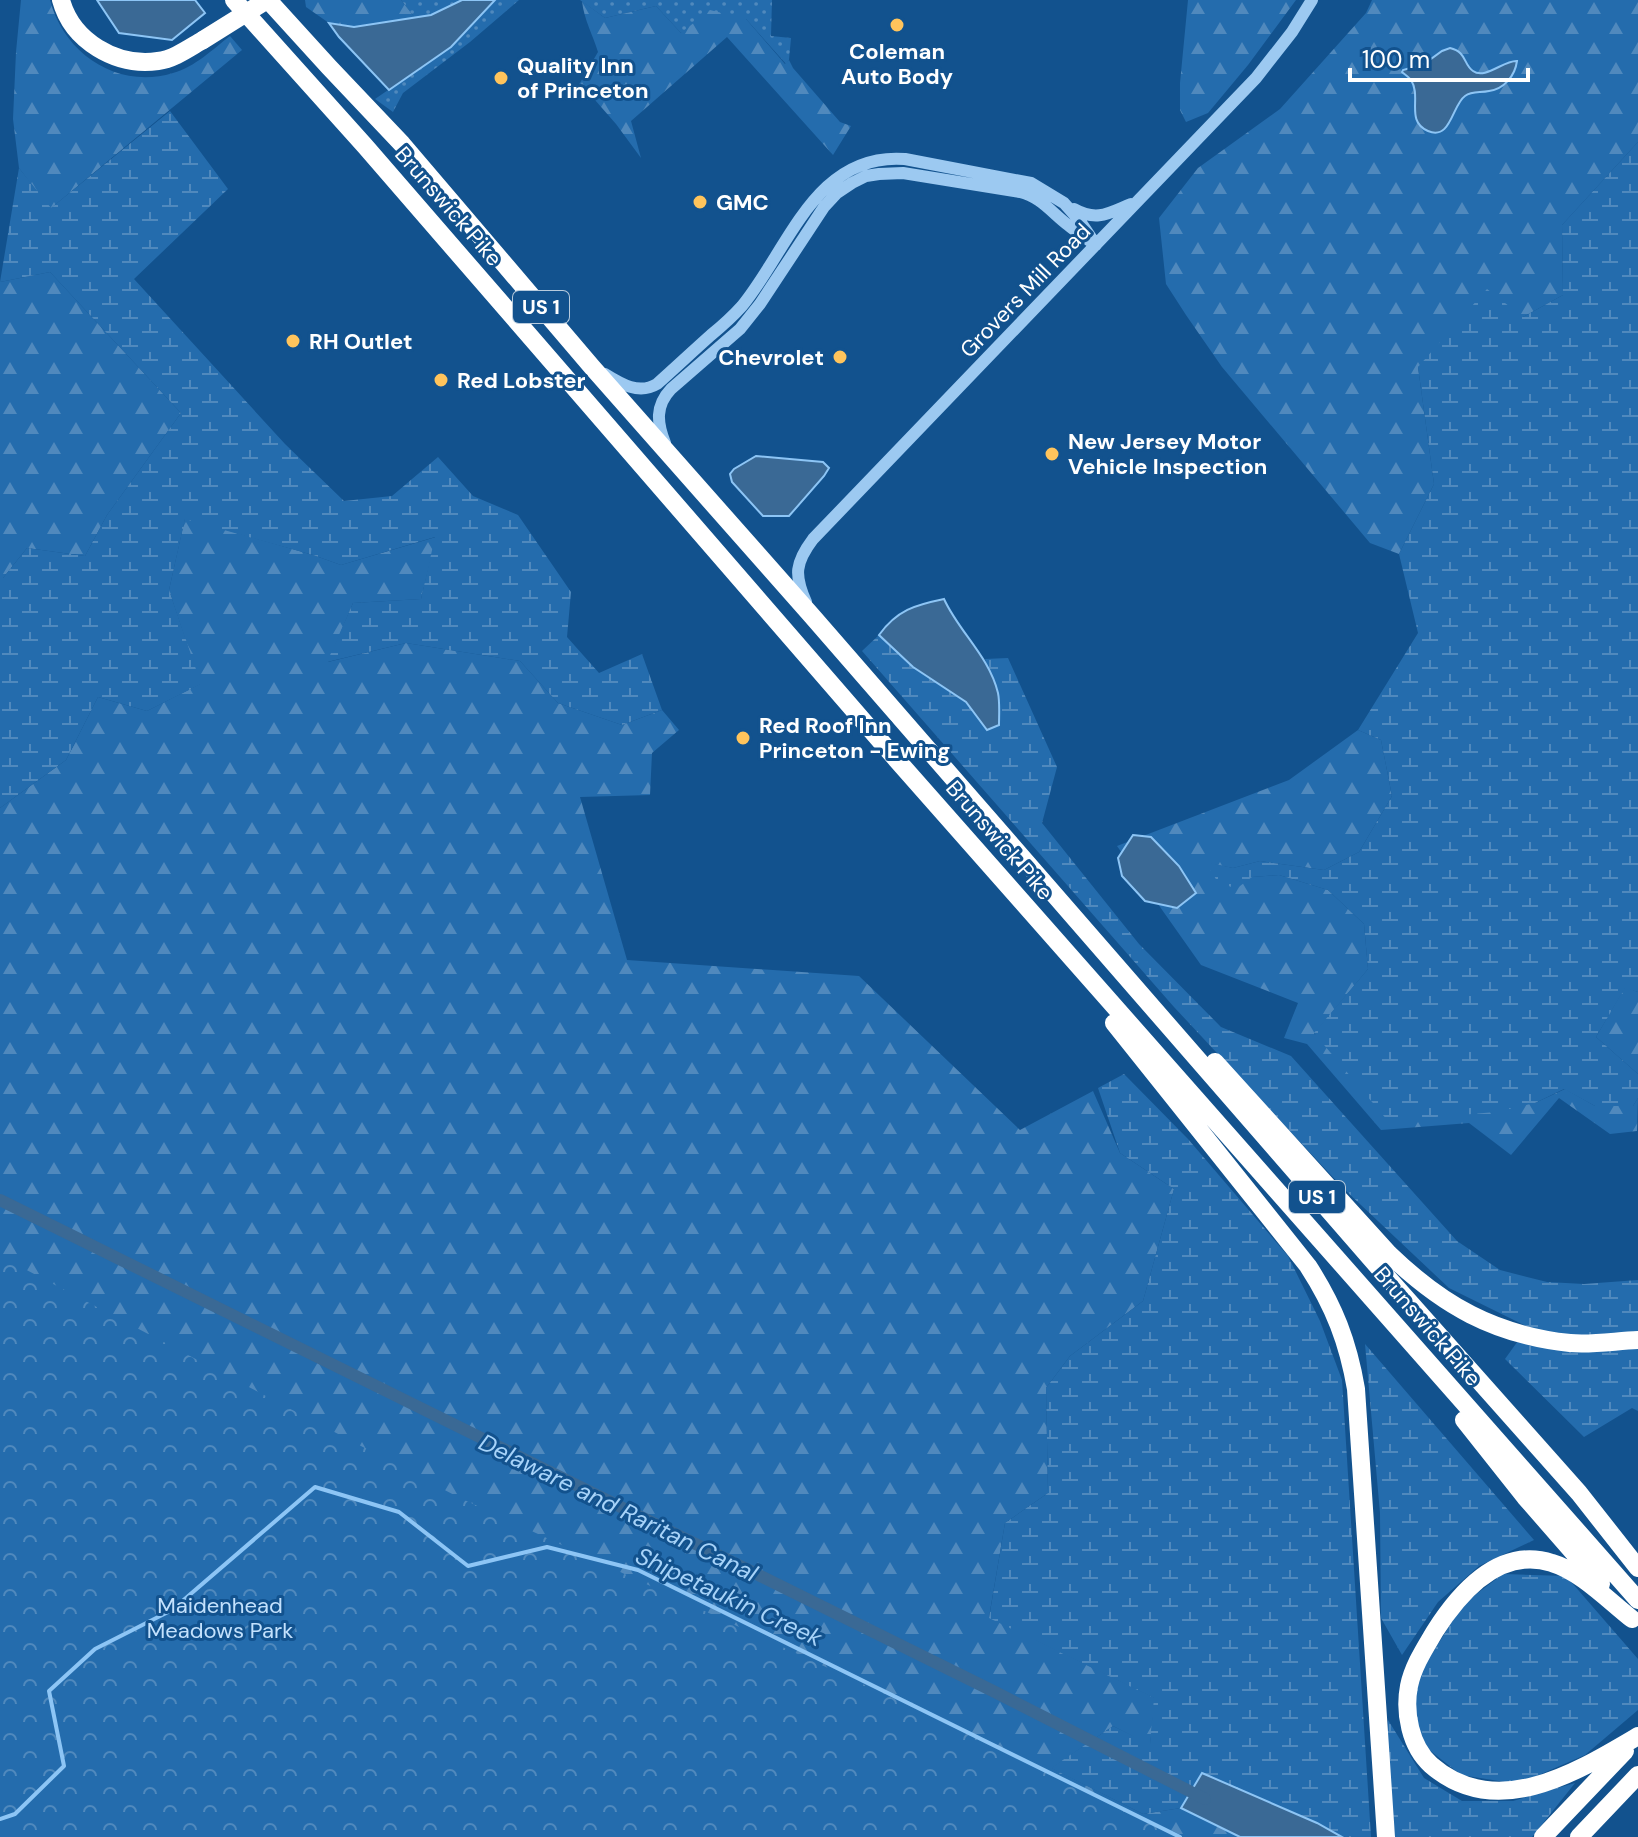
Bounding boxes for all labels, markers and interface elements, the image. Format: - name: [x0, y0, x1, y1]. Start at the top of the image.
- marker: Coleman Auto Body: [888, 16, 906, 34]
- scale bar: [1350, 32, 1528, 82]
- place label: Coleman Auto Body: [841, 37, 953, 91]
- text: 100 m: [1362, 44, 1430, 75]
- place label: Quality Inn of Princeton: [517, 51, 649, 105]
- marker: Quality Inn of Princeton: [492, 69, 510, 87]
- street label: Brunswick Pike: [389, 140, 509, 272]
- place label: GMC: [716, 188, 769, 217]
- marker: GMC: [691, 193, 709, 211]
- street label: Grovers Mill Road: [954, 217, 1097, 364]
- road number: US 1: [513, 291, 569, 323]
- place label: RH Outlet: [309, 327, 413, 356]
- marker: RH Outlet: [284, 332, 302, 350]
- place label: Chevrolet: [718, 343, 824, 372]
- marker: Chevrolet: [831, 348, 849, 366]
- place label: Red Lobster: [457, 366, 586, 395]
- marker: Red Lobster: [432, 371, 450, 389]
- place label: New Jersey Motor Vehicle Inspection: [1068, 427, 1267, 481]
- marker: New Jersey Motor Vehicle Inspection: [1043, 445, 1061, 463]
- place label: Red Roof Inn Princeton - Ewing: [759, 711, 950, 765]
- marker: Red Roof Inn Princeton - Ewing: [734, 729, 752, 747]
- street label: Brunswick Pike: [940, 774, 1060, 906]
- road number: US 1: [1289, 1181, 1345, 1213]
- street label: Brunswick Pike: [1368, 1260, 1488, 1392]
- water label: Delaware and Raritan Canal: [474, 1426, 763, 1589]
- water label: Shipetaukin Creek: [631, 1540, 828, 1654]
- park label: Maidenhead Meadows Park: [147, 1591, 293, 1645]

